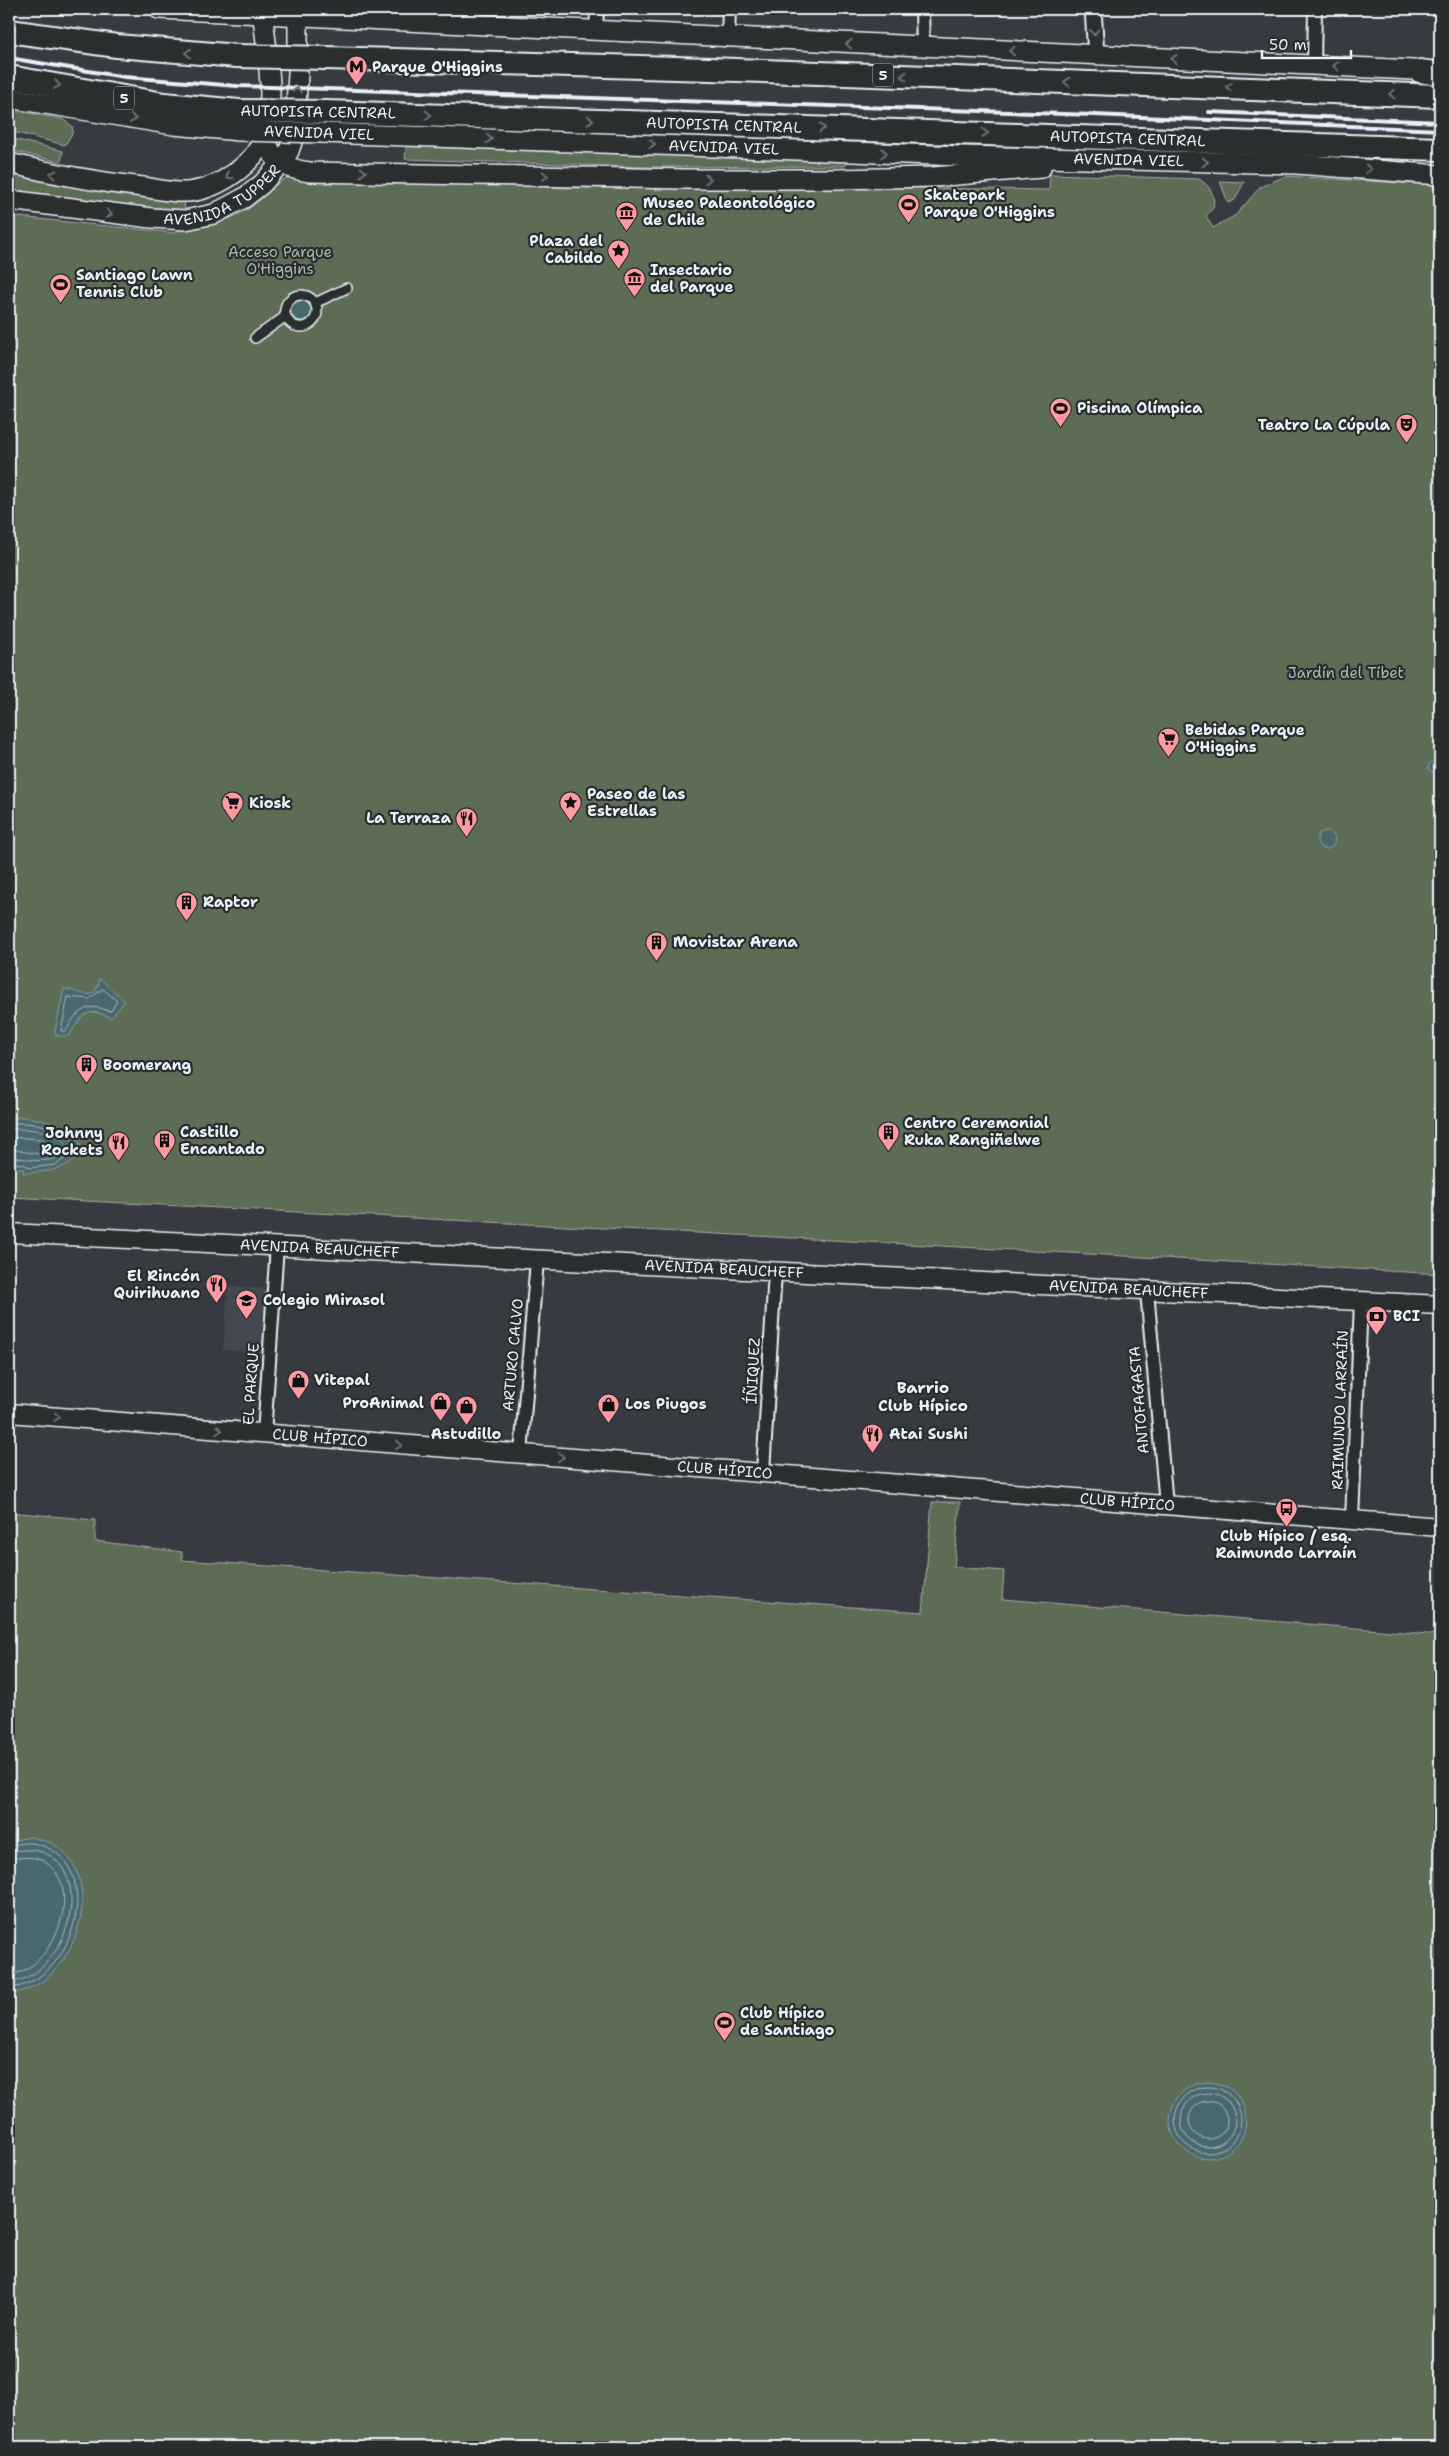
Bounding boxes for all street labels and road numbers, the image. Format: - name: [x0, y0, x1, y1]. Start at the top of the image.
- road number: 5: [873, 64, 893, 86]
- road number: 5: [114, 86, 134, 110]
- street label: AUTOPISTA CENTRAL: [240, 101, 396, 123]
- street label: AUTOPISTA CENTRAL: [646, 113, 802, 138]
- street label: AVENIDA VIEL: [263, 121, 375, 145]
- street label: AUTOPISTA CENTRAL: [1049, 126, 1206, 151]
- street label: AVENIDA VIEL: [668, 135, 779, 159]
- street label: AVENIDA VIEL: [1073, 149, 1184, 171]
- street label: AVENIDA TUPPER: [163, 160, 285, 230]
- street label: AVENIDA BEAUCHEFF: [239, 1235, 400, 1263]
- street label: AVENIDA BEAUCHEFF: [644, 1255, 804, 1283]
- street label: AVENIDA BEAUCHEFF: [1048, 1275, 1209, 1303]
- street label: ARTURO CALVO: [498, 1298, 528, 1412]
- street label: RAIMUNDO LARRAÍN: [1326, 1330, 1353, 1490]
- street label: ÍÑIQUEZ: [739, 1337, 765, 1405]
- street label: EL PARQUE: [238, 1342, 264, 1426]
- street label: ANTOFAGASTA: [1124, 1345, 1154, 1455]
- street label: CLUB HÍPICO: [272, 1424, 368, 1452]
- street label: CLUB HÍPICO: [676, 1456, 773, 1484]
- street label: CLUB HÍPICO: [1079, 1488, 1176, 1516]

